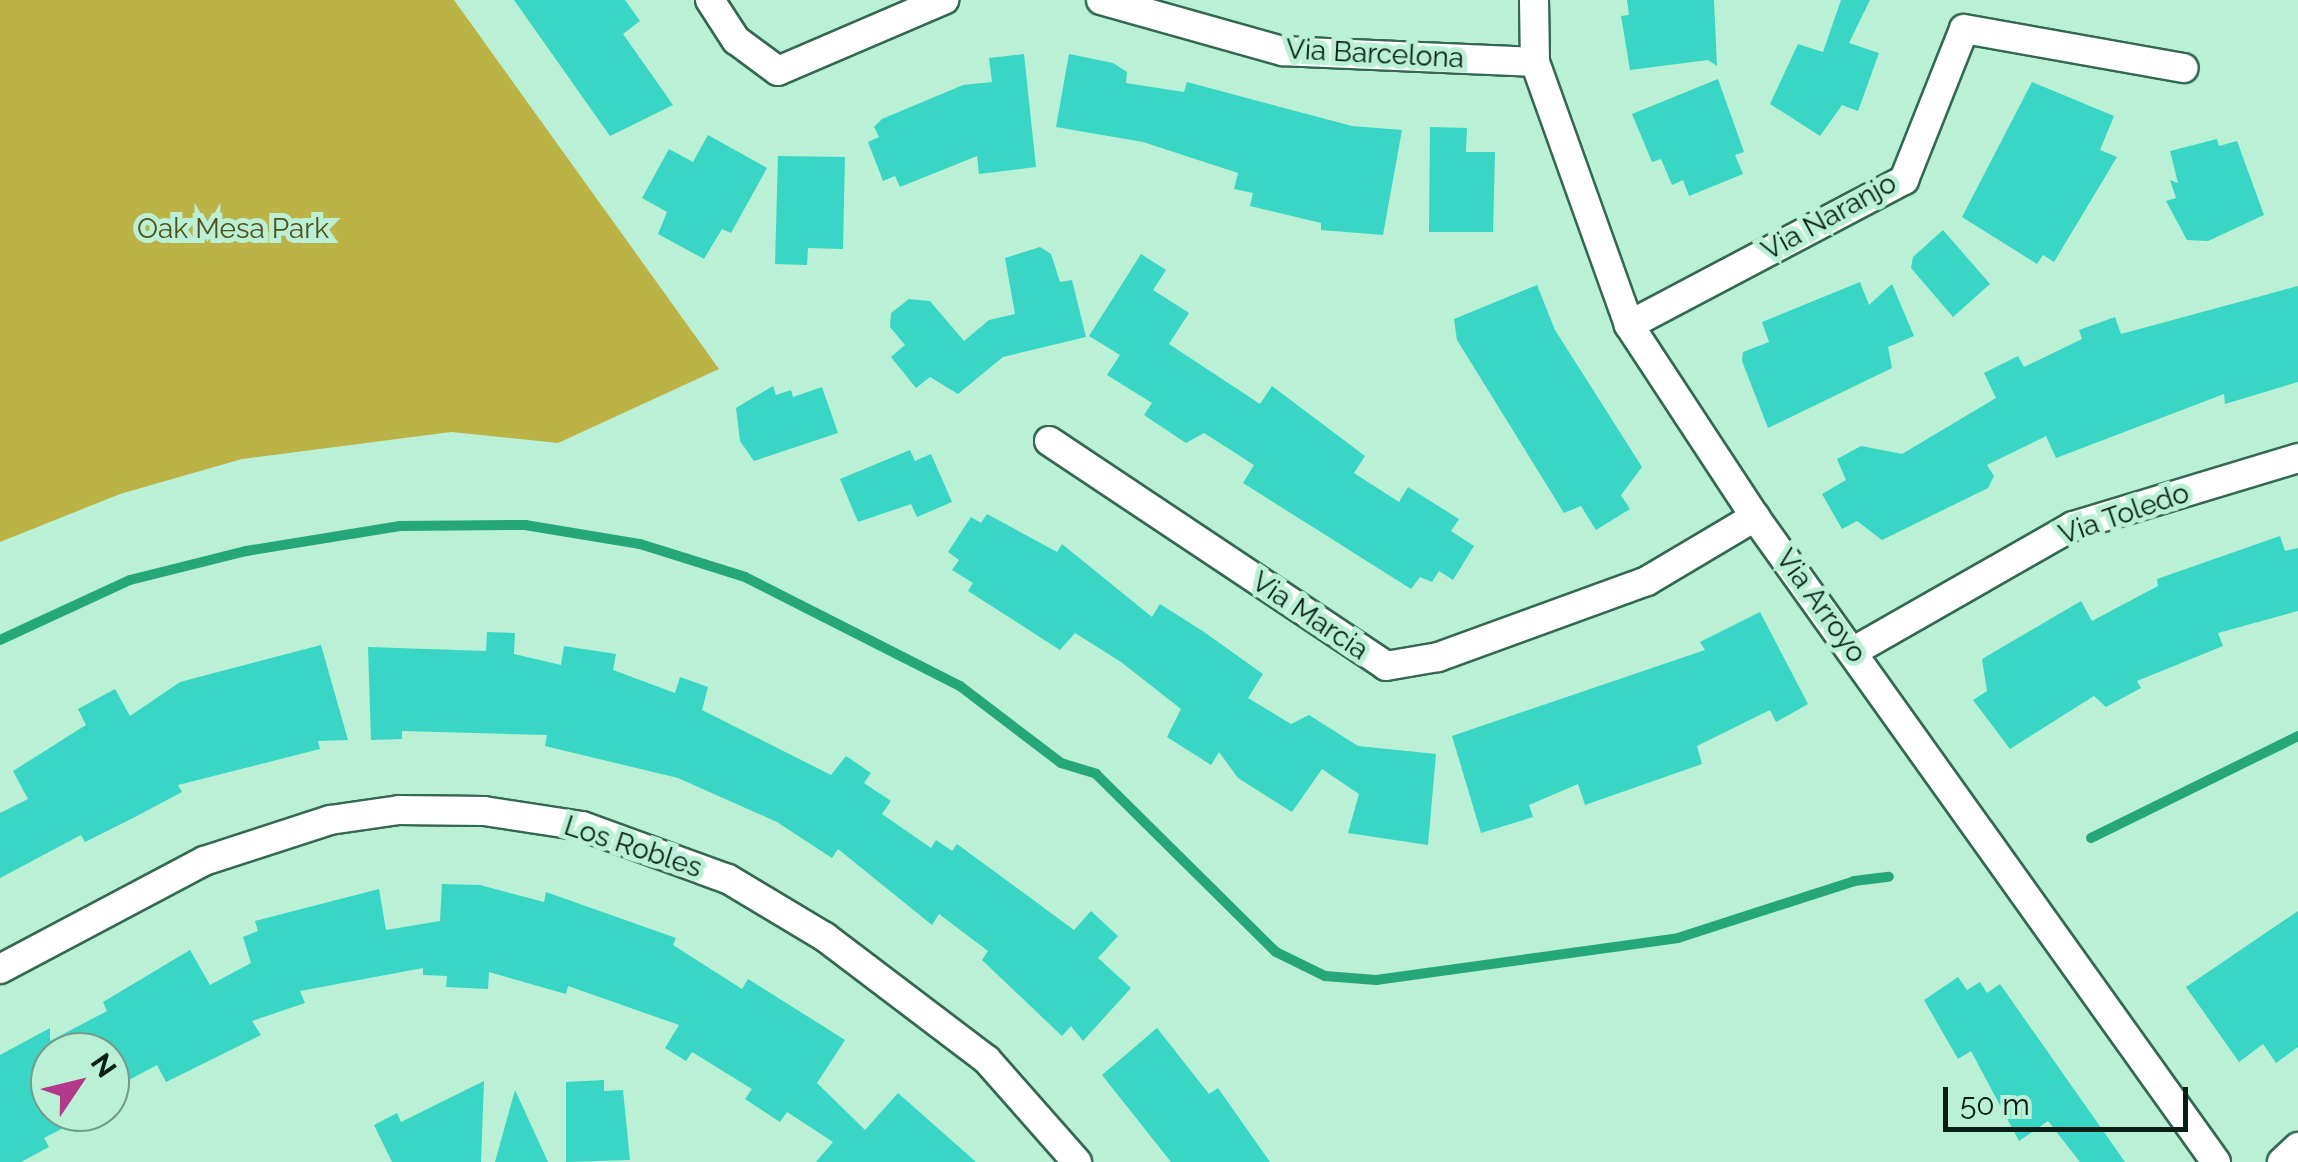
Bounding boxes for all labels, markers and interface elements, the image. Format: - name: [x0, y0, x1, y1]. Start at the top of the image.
- street label: Via Barcelona: [1285, 33, 1465, 75]
- street label: Via Naranjo: [1756, 166, 1902, 268]
- park label: Oak Mesa Park: [137, 212, 329, 246]
- street label: Via Toledo: [2054, 476, 2194, 552]
- street label: Via Arroyo: [1768, 542, 1874, 670]
- street label: Via Marcia: [1245, 565, 1375, 667]
- street label: Los Robles: [560, 809, 706, 885]
- north arrow: [30, 1032, 130, 1132]
- text: N: [84, 1047, 123, 1084]
- scale bar: [1948, 1067, 2193, 1129]
- text: 50 m: [1960, 1087, 2030, 1122]

